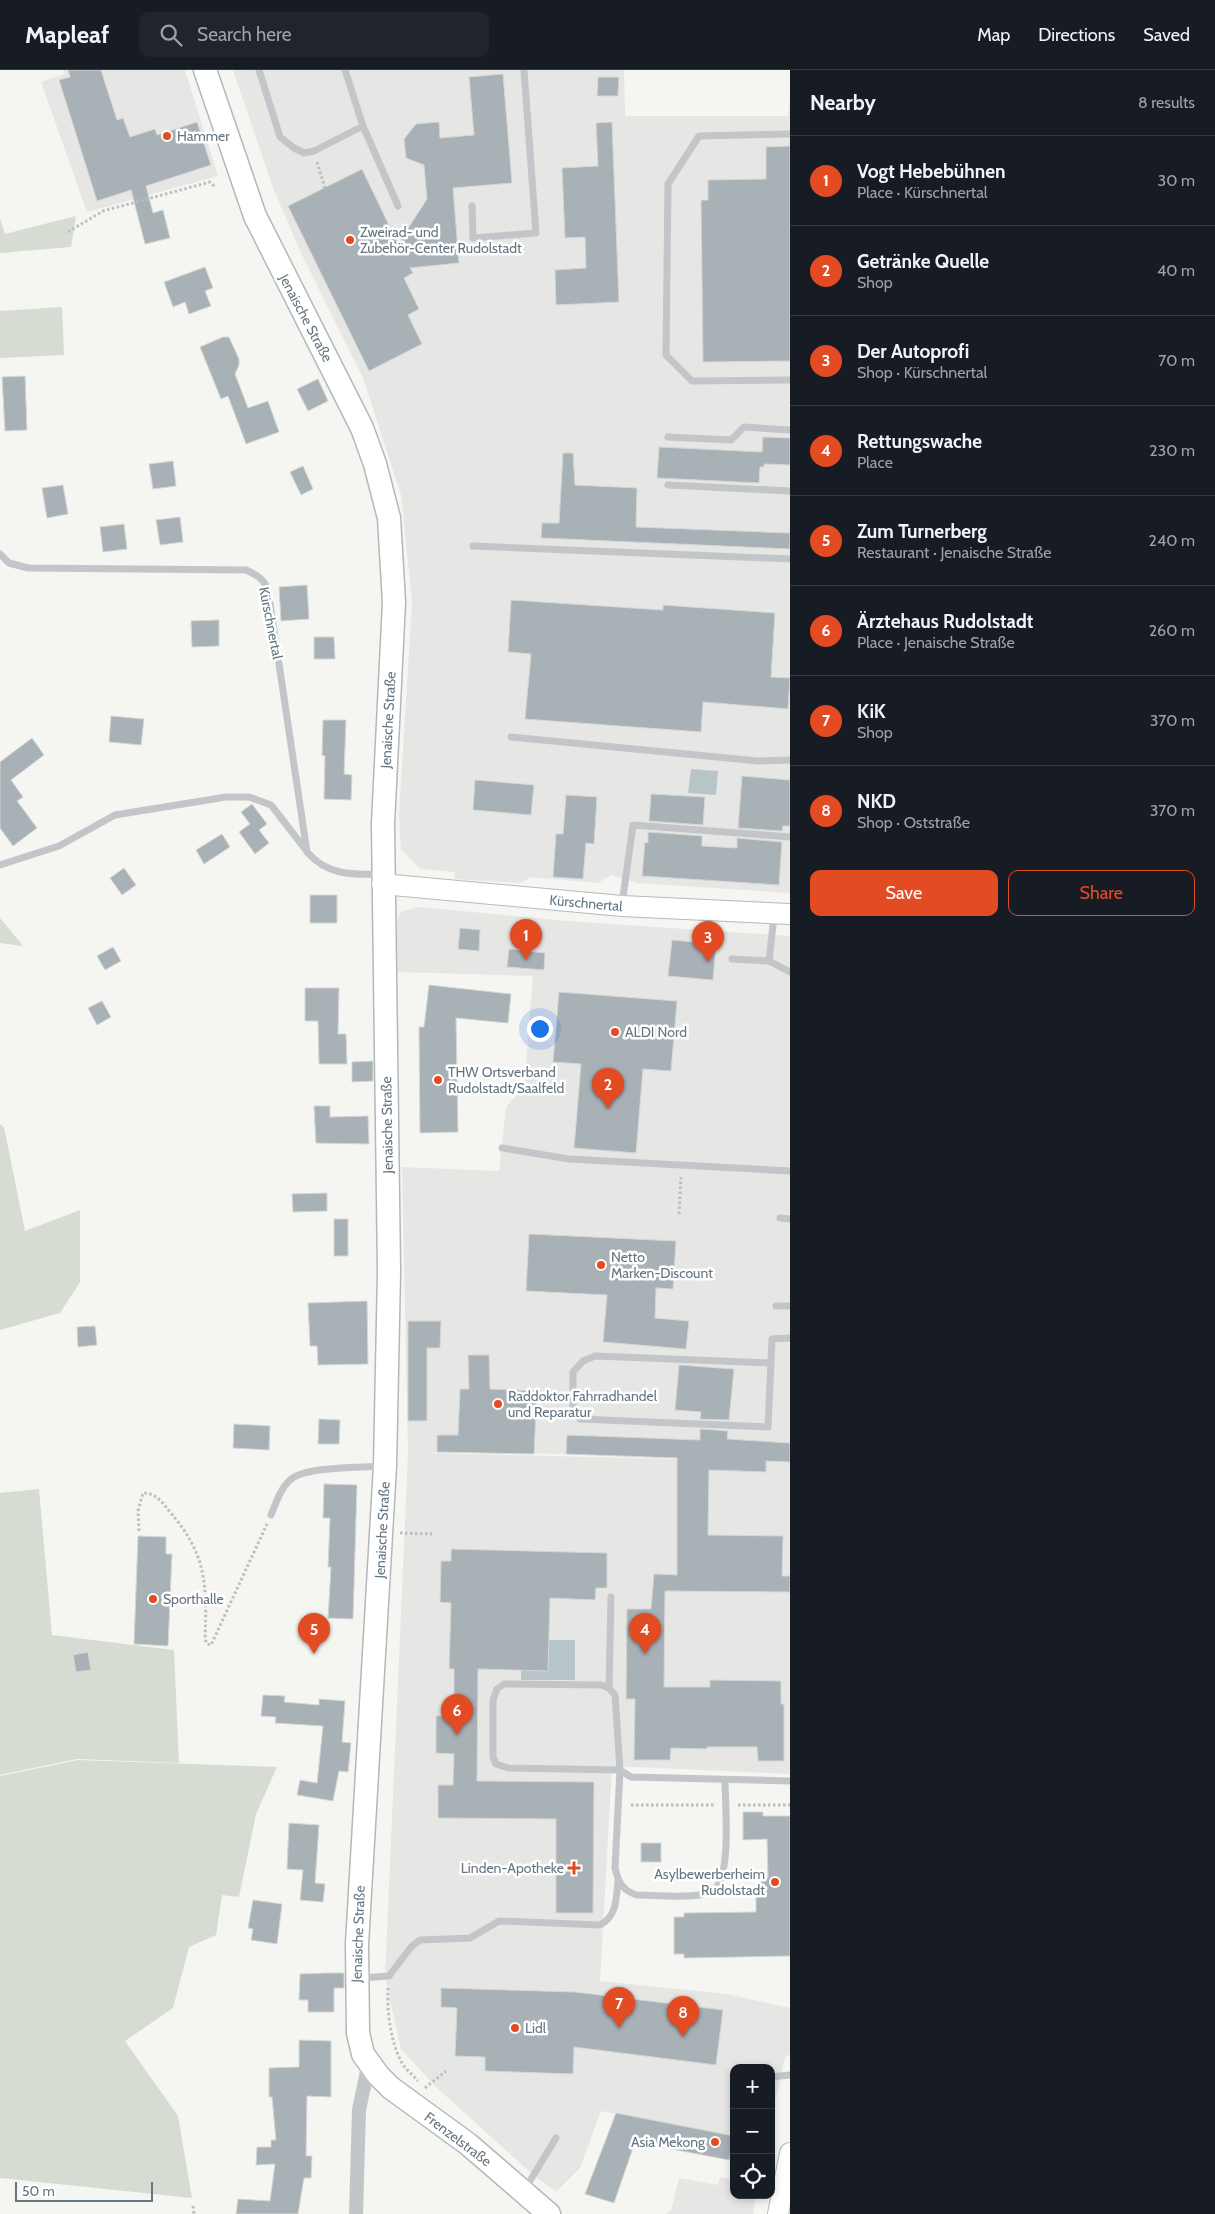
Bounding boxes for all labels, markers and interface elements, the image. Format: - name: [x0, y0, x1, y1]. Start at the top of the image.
- search box: [139, 12, 489, 57]
- text: Mapleaf: [25, 20, 109, 49]
- icon: search: [157, 21, 185, 49]
- text: Search here: [197, 23, 291, 46]
- text: Map: [977, 24, 1010, 46]
- text: Directions: [1038, 24, 1115, 46]
- text: Saved: [1143, 24, 1190, 46]
- text: Nearby: [810, 90, 876, 115]
- text: 8 results: [1138, 93, 1195, 112]
- place label: Hammer: [177, 127, 230, 145]
- marker: Hammer: [161, 130, 173, 142]
- text: Vogt Hebebühnen: [857, 160, 1006, 183]
- text: 1: [823, 171, 829, 190]
- text: 30 m: [1158, 171, 1195, 190]
- text: Place · Kürschnertal: [857, 183, 988, 202]
- place label: Zweirad- und Zubehör-Center Rudolstadt: [360, 223, 522, 257]
- marker: Zweirad- und Zubehör-Center Rudolstadt: [344, 234, 356, 246]
- text: Getränke Quelle: [857, 250, 989, 273]
- text: 2: [822, 261, 830, 280]
- text: 40 m: [1157, 261, 1195, 280]
- street label: Jenaische Straße: [275, 270, 337, 365]
- text: Shop: [857, 273, 893, 292]
- text: Der Autoprofi: [857, 340, 969, 363]
- text: 3: [822, 351, 830, 370]
- text: 70 m: [1158, 351, 1195, 370]
- text: Shop · Kürschnertal: [857, 363, 987, 382]
- text: Rettungswache: [857, 430, 982, 453]
- text: 4: [821, 441, 831, 460]
- text: 230 m: [1149, 441, 1195, 460]
- text: Place: [857, 453, 893, 472]
- text: Zum Turnerberg: [857, 520, 987, 543]
- text: 5: [822, 531, 830, 550]
- text: 240 m: [1149, 531, 1195, 550]
- text: Restaurant · Jenaische Straße: [857, 543, 1051, 562]
- street label: Kürschnertal: [255, 585, 287, 661]
- text: Ärztehaus Rudolstadt: [857, 610, 1033, 633]
- text: 6: [822, 621, 831, 640]
- text: 260 m: [1149, 621, 1195, 640]
- text: Place · Jenaische Straße: [857, 633, 1015, 652]
- street label: Jenaische Straße: [376, 671, 400, 770]
- text: KiK: [857, 700, 886, 723]
- text: 7: [822, 711, 830, 730]
- text: 370 m: [1150, 711, 1195, 730]
- text: Shop: [857, 723, 893, 742]
- text: NKD: [857, 790, 896, 813]
- text: 8: [821, 801, 831, 820]
- text: 370 m: [1150, 801, 1195, 820]
- text: Shop · Oststraße: [857, 813, 970, 832]
- button: Save: [810, 870, 998, 916]
- button: Share: [1008, 870, 1195, 916]
- street label: Kürschnertal: [549, 891, 624, 915]
- pin: 1: [510, 919, 542, 960]
- pin: 3: [692, 921, 724, 962]
- your location: [527, 1016, 553, 1042]
- place label: ALDI Nord: [625, 1023, 687, 1041]
- marker: ALDI Nord: [609, 1026, 621, 1038]
- place label: THW Ortsverband Rudolstadt/Saalfeld: [448, 1063, 564, 1097]
- pin: 2: [592, 1068, 624, 1109]
- marker: THW Ortsverband Rudolstadt/Saalfeld: [432, 1074, 444, 1086]
- street label: Jenaische Straße: [377, 1076, 397, 1175]
- place label: Netto Marken-Discount: [611, 1248, 713, 1282]
- marker: Netto Marken-Discount: [595, 1259, 607, 1271]
- place label: Raddoktor Fahrradhandel und Reparatur: [508, 1387, 658, 1421]
- marker: Raddoktor Fahrradhandel und Reparatur: [492, 1398, 504, 1410]
- street label: Jenaische Straße: [370, 1481, 394, 1580]
- place label: Sporthalle: [163, 1590, 224, 1608]
- marker: Sporthalle: [147, 1593, 159, 1605]
- pin: 5: [298, 1613, 330, 1654]
- pin: 4: [629, 1613, 661, 1654]
- pin: 6: [441, 1694, 473, 1735]
- place label: Linden-Apotheke: [461, 1859, 564, 1877]
- marker: Linden-Apotheke: [568, 1862, 580, 1874]
- place label: Asylbewerberheim Rudolstadt: [654, 1865, 765, 1899]
- marker: Asylbewerberheim Rudolstadt: [769, 1876, 781, 1888]
- street label: Jenaische Straße: [347, 1885, 369, 1984]
- pin: 7: [603, 1987, 635, 2028]
- pin: 8: [667, 1996, 699, 2037]
- place label: Lidl: [525, 2019, 547, 2037]
- marker: Lidl: [509, 2022, 521, 2034]
- map controls: [730, 2064, 775, 2199]
- button: +: [730, 2064, 775, 2109]
- street label: Frenzelstraße: [421, 2108, 495, 2170]
- button: −: [730, 2109, 775, 2154]
- place label: Asia Mekong: [631, 2133, 706, 2151]
- marker: Asia Mekong: [709, 2136, 721, 2148]
- button: locate: [730, 2154, 775, 2199]
- scale bar: [15, 2179, 152, 2202]
- text: 50 m: [22, 2182, 55, 2200]

